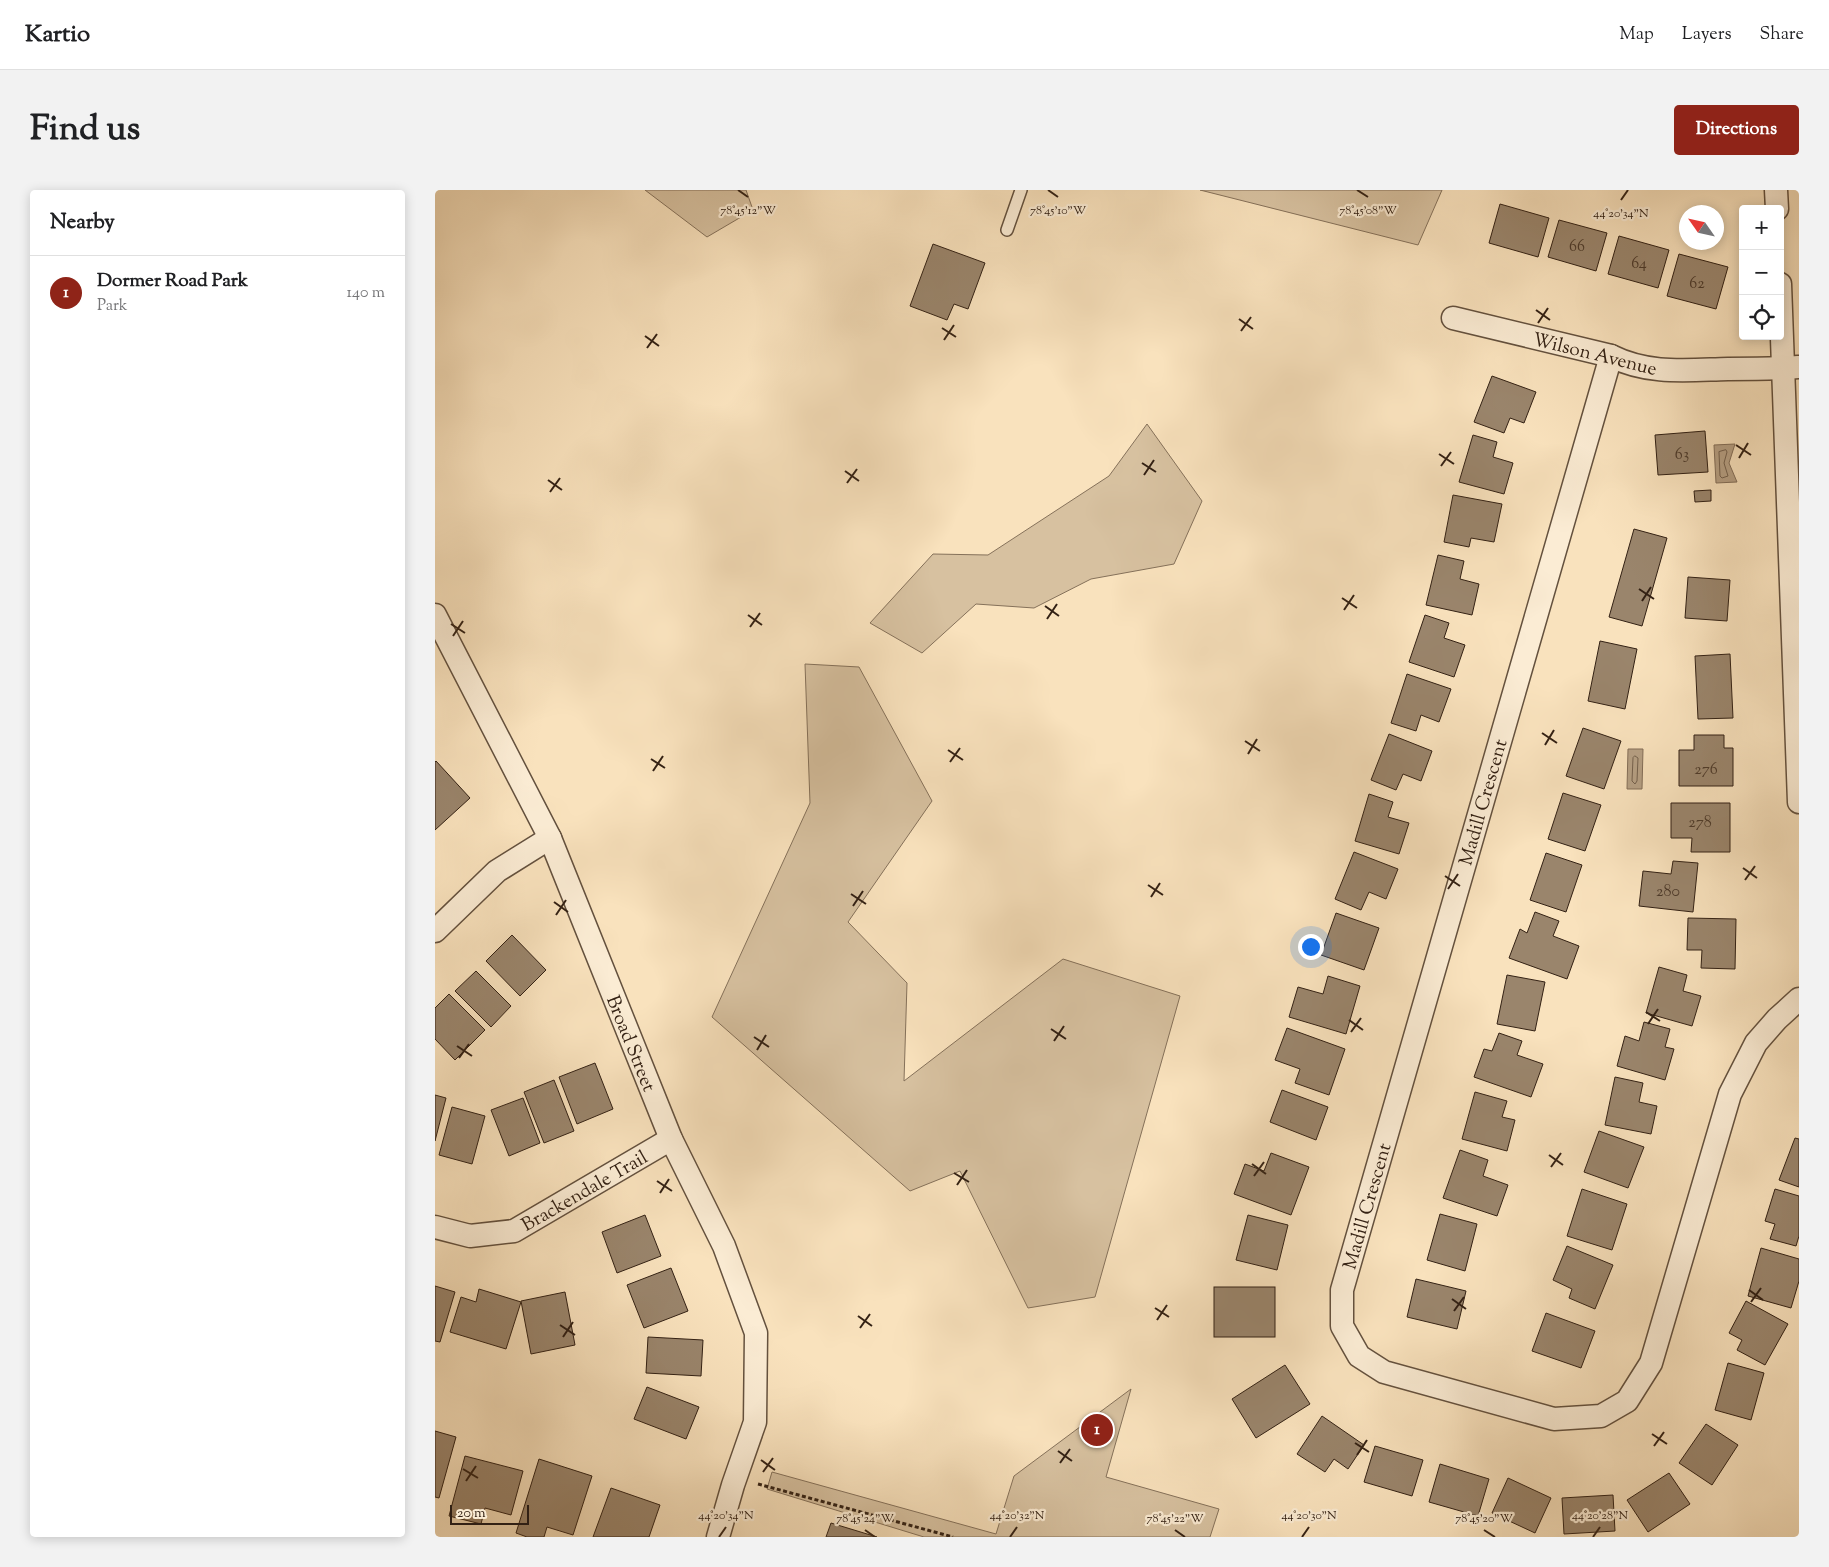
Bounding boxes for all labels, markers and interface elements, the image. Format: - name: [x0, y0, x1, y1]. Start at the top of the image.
- text: Kartio: [25, 18, 90, 52]
- text: Map: [1619, 22, 1654, 48]
- text: Layers: [1682, 22, 1732, 48]
- text: Share: [1760, 22, 1804, 48]
- text: Find us: [30, 105, 140, 156]
- button: Directions: [1674, 105, 1799, 155]
- text: 78°45'12"W: [720, 202, 776, 220]
- text: 78°45'10"W: [1030, 202, 1087, 220]
- text: 78°45'08"W: [1339, 202, 1398, 220]
- text: 44°20'34"N: [1593, 205, 1649, 223]
- north arrow: [1679, 205, 1724, 250]
- map controls: [1739, 205, 1784, 340]
- button: +: [1739, 205, 1784, 250]
- text: Nearby: [50, 208, 115, 238]
- house number: 66: [1569, 236, 1585, 259]
- button: −: [1739, 250, 1784, 295]
- house number: 64: [1631, 253, 1647, 276]
- text: Dormer Road Park: [97, 268, 248, 295]
- house number: 62: [1689, 273, 1705, 296]
- text: 1: [63, 282, 69, 305]
- text: 140 m: [347, 282, 385, 305]
- text: Park: [97, 295, 128, 318]
- button: locate: [1739, 295, 1784, 340]
- street label: Wilson Avenue: [1529, 327, 1660, 384]
- house number: 63: [1675, 444, 1689, 467]
- street label: Madill Crescent: [1453, 736, 1515, 869]
- house number: 276: [1694, 759, 1718, 782]
- house number: 278: [1688, 812, 1712, 835]
- house number: 280: [1656, 881, 1680, 904]
- your location: [1298, 934, 1324, 960]
- street label: Broad Street: [598, 992, 661, 1097]
- street label: Madill Crescent: [1337, 1140, 1399, 1273]
- street label: Brackendale Trail: [517, 1145, 653, 1239]
- pin: 1: [1081, 1411, 1113, 1449]
- scale bar: [450, 1502, 529, 1525]
- text: 20 m: [457, 1504, 486, 1524]
- text: 44°20'34"N: [698, 1507, 754, 1525]
- text: 44°20'32"N: [990, 1507, 1045, 1525]
- text: 44°20'30"N: [1281, 1507, 1337, 1525]
- text: 44°20'28"N: [1572, 1507, 1628, 1525]
- text: 78°45'24"W: [836, 1510, 894, 1528]
- text: 78°45'22"W: [1147, 1510, 1204, 1528]
- text: 78°45'20"W: [1455, 1510, 1513, 1528]

